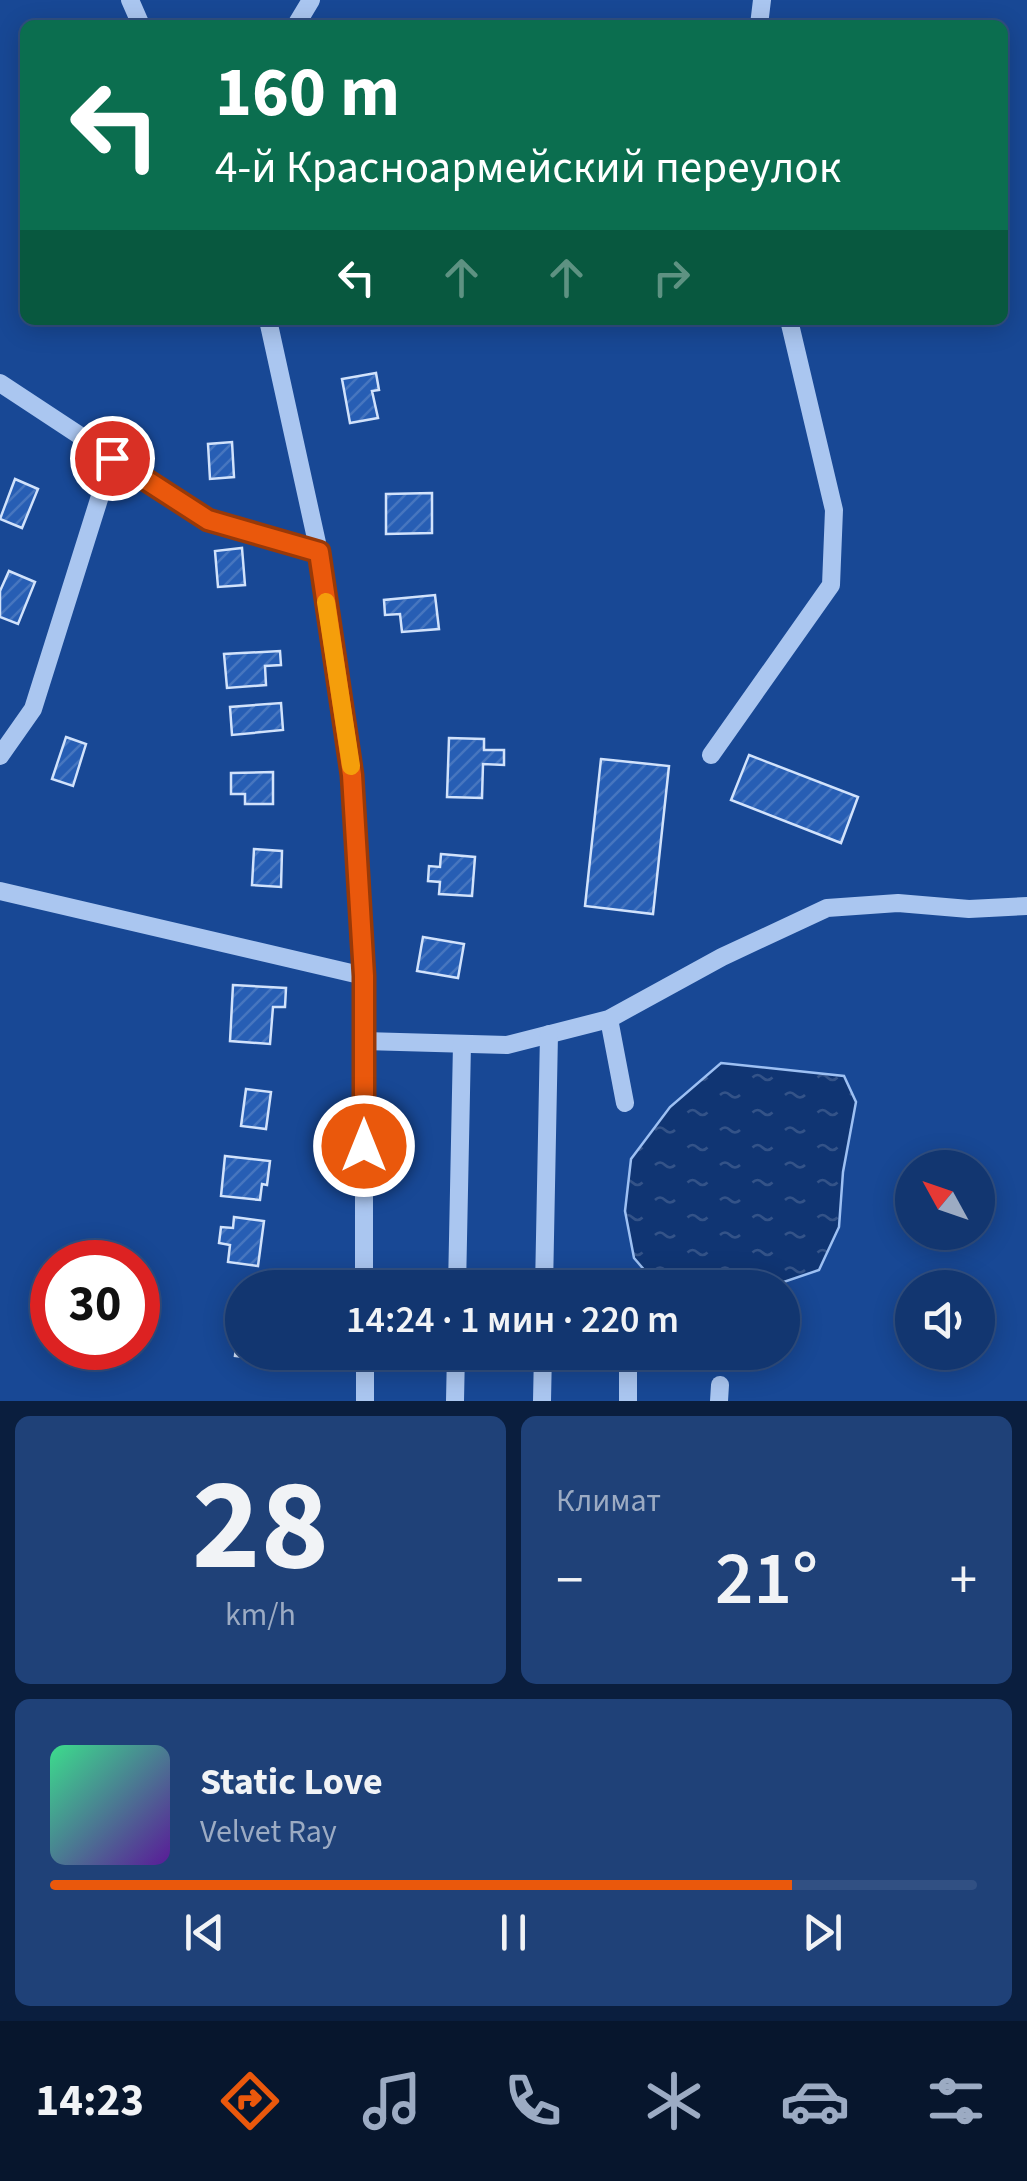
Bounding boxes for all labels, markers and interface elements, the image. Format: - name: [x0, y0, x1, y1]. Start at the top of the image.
- text: 160 m: [215, 43, 400, 143]
- icon: left: [50, 60, 180, 190]
- text: 4-й Красноармейский переулок: [215, 136, 841, 200]
- icon: left: [329, 250, 384, 305]
- icon: ahead: [434, 250, 489, 305]
- icon: ahead: [539, 250, 594, 305]
- icon: right: [644, 250, 699, 305]
- pin: [70, 416, 155, 501]
- icon: arrive: [85, 431, 140, 486]
- position arrow: [312, 1094, 416, 1198]
- north arrow: [895, 1150, 995, 1250]
- map controls: [895, 1150, 995, 1370]
- speed limit sign: 30: [30, 1240, 160, 1370]
- button: sound: [895, 1270, 995, 1370]
- text: 14:24 · 1 мин · 220 m: [346, 1293, 679, 1347]
- text: 28: [192, 1434, 329, 1619]
- text: Климат: [556, 1478, 661, 1524]
- text: 21°: [715, 1526, 818, 1633]
- text: −: [556, 1542, 583, 1620]
- text: +: [950, 1542, 977, 1620]
- text: km/h: [225, 1592, 296, 1638]
- text: Static Love: [200, 1755, 383, 1809]
- text: Velvet Ray: [200, 1809, 337, 1855]
- icon: previous: [177, 1905, 232, 1960]
- icon: pause: [486, 1905, 541, 1960]
- icon: next: [795, 1905, 850, 1960]
- icon: directions: [215, 2066, 285, 2136]
- icon: music: [357, 2066, 427, 2136]
- icon: phone: [498, 2066, 568, 2136]
- icon: climate: [639, 2066, 709, 2136]
- icon: car: [780, 2066, 850, 2136]
- icon: filters: [921, 2066, 991, 2136]
- text: 14:23: [36, 2069, 144, 2133]

